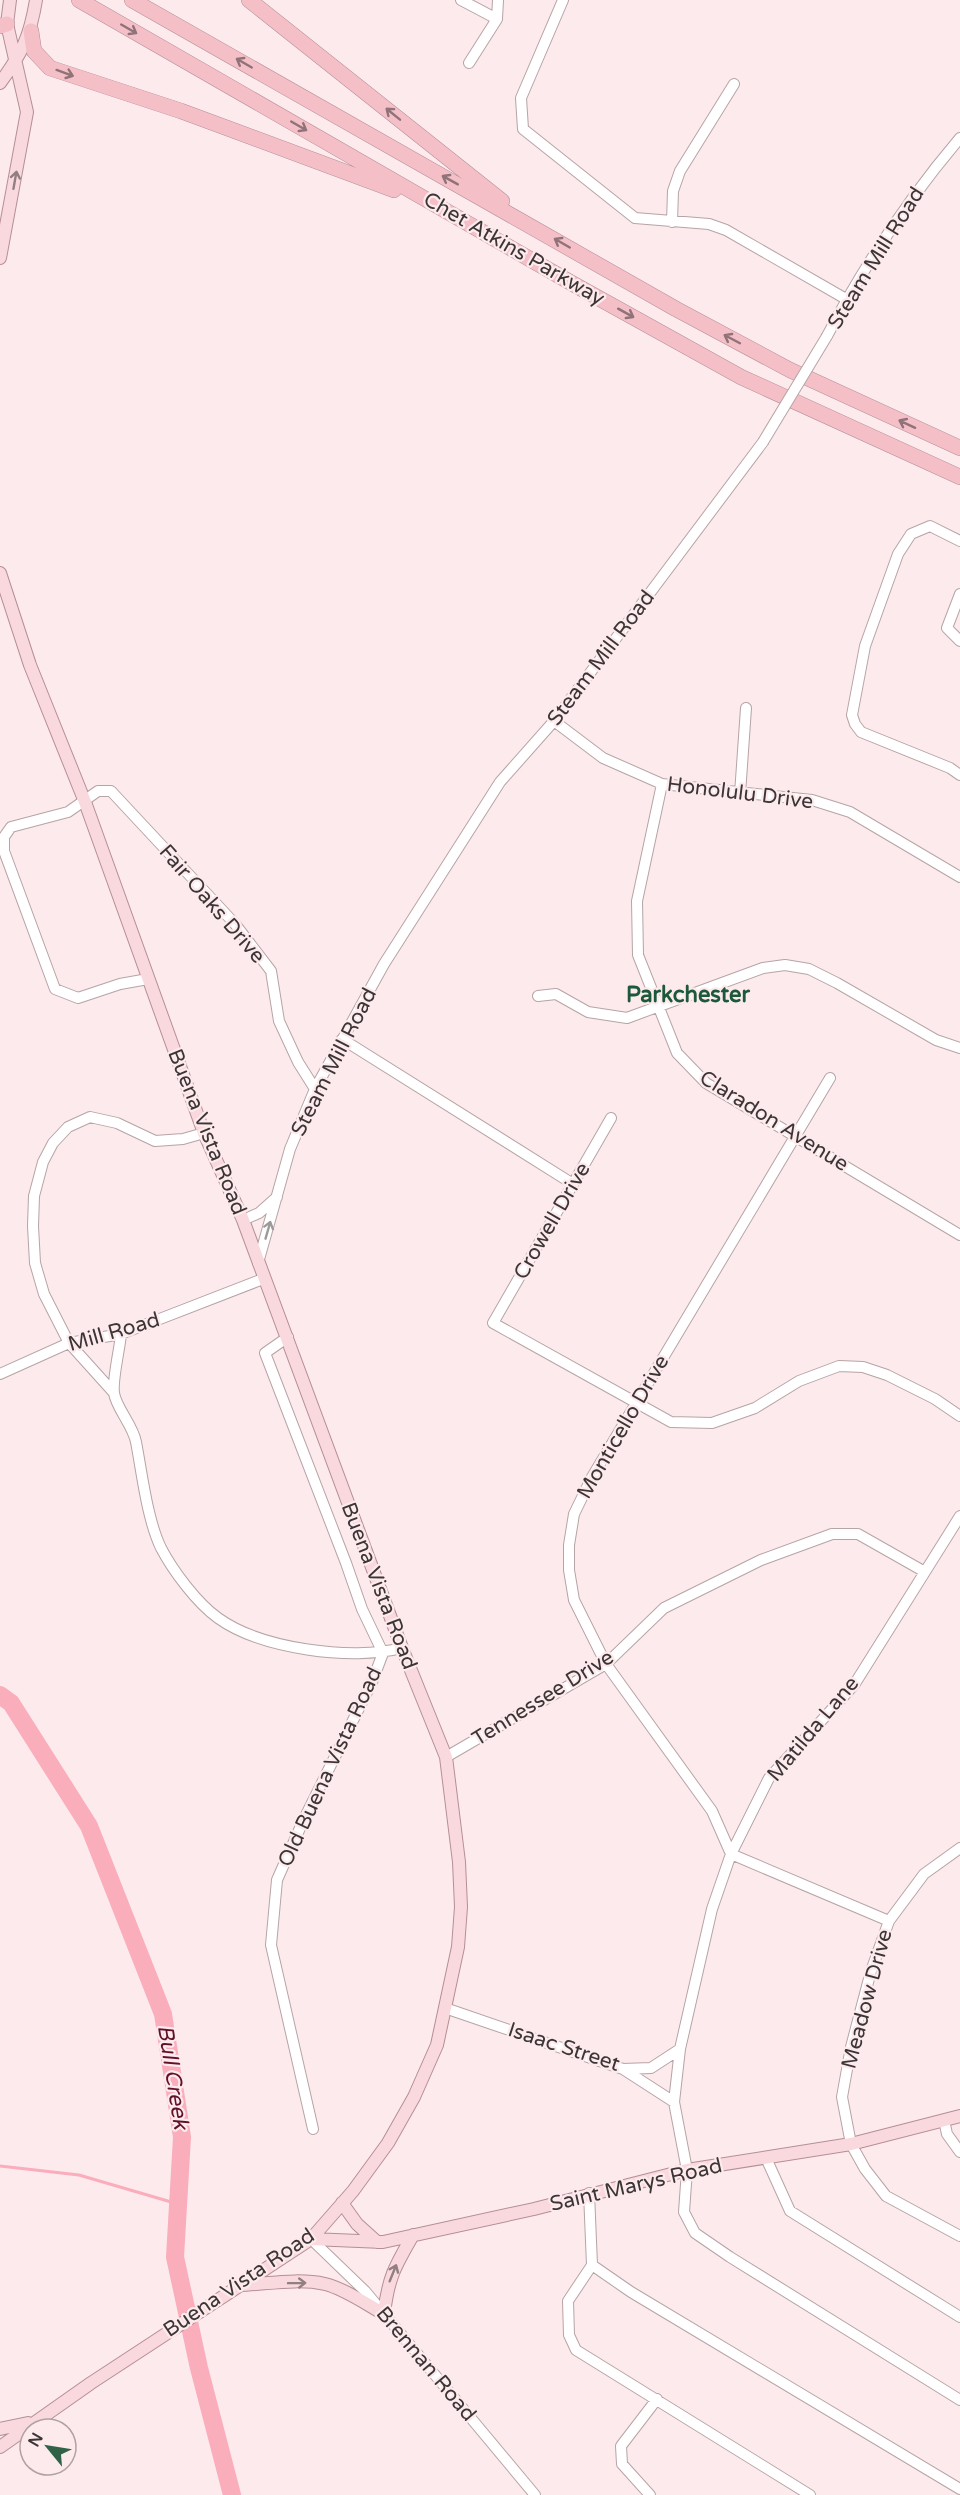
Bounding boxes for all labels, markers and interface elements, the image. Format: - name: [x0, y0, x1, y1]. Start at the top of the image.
- one-way arrow: [120, 24, 138, 35]
- one-way arrow: [235, 57, 252, 69]
- one-way arrow: [55, 69, 73, 80]
- one-way arrow: [385, 108, 401, 121]
- one-way arrow: [290, 120, 307, 132]
- one-way arrow: [10, 170, 21, 190]
- one-way arrow: [442, 174, 459, 186]
- street label: Steam Mill Road: [822, 182, 930, 334]
- street label: Chet Atkins Parkway: [419, 187, 609, 311]
- one-way arrow: [554, 237, 571, 249]
- one-way arrow: [617, 307, 634, 319]
- one-way arrow: [723, 333, 741, 344]
- one-way arrow: [898, 418, 916, 429]
- street label: Steam Mill Road: [542, 585, 660, 731]
- street label: Honolulu Drive: [665, 772, 815, 814]
- street label: Fair Oaks Drive: [154, 840, 270, 968]
- district label: Parkchester: [626, 982, 751, 1008]
- street label: Steam Mill Road: [286, 984, 382, 1140]
- street label: Buena Vista Road: [162, 1045, 252, 1219]
- street label: Claradon Avenue: [695, 1065, 853, 1177]
- street label: Crowell Drive: [508, 1158, 596, 1284]
- one-way arrow: [262, 1221, 274, 1240]
- street label: Mill Road: [65, 1307, 163, 1357]
- street label: Monticello Drive: [572, 1351, 674, 1503]
- street label: Buena Vista Road: [336, 1499, 422, 1673]
- street label: Tennessee Drive: [468, 1644, 618, 1752]
- street label: Old Buena Vista Road: [273, 1663, 387, 1871]
- street label: Matilda Lane: [762, 1671, 864, 1787]
- street label: Meadow Drive: [836, 1926, 898, 2071]
- street label: Isaac Street: [505, 2017, 623, 2077]
- water label: Bull Creek: [152, 2023, 194, 2133]
- street label: Saint Marys Road: [548, 2153, 724, 2217]
- street label: Buena Vista Road: [159, 2223, 319, 2343]
- one-way arrow: [388, 2264, 399, 2282]
- one-way arrow: [287, 2277, 306, 2288]
- street label: Brennan Road: [371, 2301, 481, 2427]
- north arrow: [18, 2417, 78, 2477]
- text: N: [24, 2429, 48, 2451]

